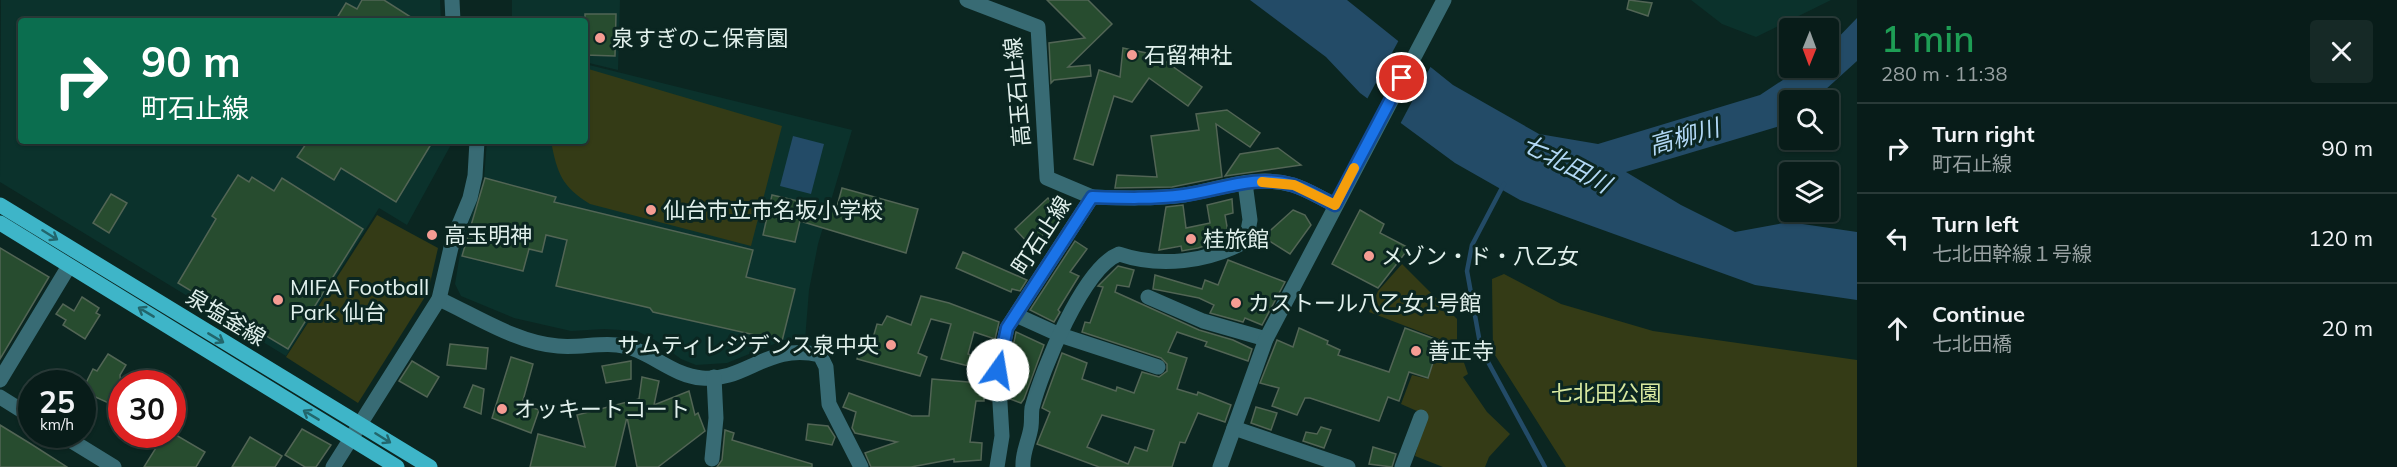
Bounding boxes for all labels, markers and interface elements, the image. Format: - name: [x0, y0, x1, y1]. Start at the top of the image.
- text: 1 min: [1881, 16, 1975, 61]
- north arrow: [1779, 18, 1839, 78]
- map controls: [1779, 18, 1839, 222]
- button: close: [2310, 20, 2373, 83]
- place label: 泉すぎのこ保育園: [612, 24, 788, 52]
- marker: 泉すぎのこ保育園: [593, 31, 607, 45]
- text: 90 m: [141, 35, 241, 88]
- street label: 高玉石止線: [998, 36, 1036, 148]
- place label: 石留神社: [1144, 41, 1232, 69]
- icon: right: [42, 42, 120, 120]
- marker: 石留神社: [1125, 48, 1139, 62]
- pin: [1376, 52, 1427, 103]
- icon: arrive: [1385, 61, 1418, 94]
- text: 280 m · 11:38: [1881, 61, 2007, 86]
- button: search: [1779, 90, 1839, 150]
- text: 町石止線: [141, 91, 249, 125]
- water label: 高柳川: [1645, 111, 1725, 160]
- text: Turn right: [1932, 120, 2035, 148]
- water label: 七北田川: [1517, 127, 1619, 200]
- icon: right: [1881, 132, 1914, 165]
- text: 90 m: [2322, 134, 2373, 162]
- text: 町石止線: [1932, 151, 2012, 176]
- button: layers: [1779, 162, 1839, 222]
- street label: 町石止線: [1005, 190, 1077, 280]
- place label: 仙台市立市名坂小学校: [663, 196, 883, 224]
- marker: 仙台市立市名坂小学校: [644, 203, 658, 217]
- text: Turn left: [1932, 210, 2019, 238]
- place label: 高玉明神: [444, 221, 532, 249]
- icon: left: [1881, 222, 1914, 255]
- text: 120 m: [2308, 224, 2373, 252]
- place label: 桂旅館: [1203, 225, 1269, 253]
- marker: 高玉明神: [425, 228, 439, 242]
- one-way arrow: [41, 230, 58, 242]
- marker: 桂旅館: [1184, 232, 1198, 246]
- text: 七北田幹線１号線: [1932, 241, 2092, 266]
- place label: メゾン・ド・八乙女: [1381, 242, 1579, 270]
- marker: メゾン・ド・八乙女: [1362, 249, 1376, 263]
- place label: MIFA Football Park 仙台: [290, 273, 429, 326]
- street label: 泉塩釜線: [181, 282, 271, 352]
- place label: カストール八乙女1号館: [1248, 289, 1481, 317]
- marker: MIFA Football Park 仙台: [271, 293, 285, 307]
- marker: カストール八乙女1号館: [1229, 296, 1243, 310]
- text: Continue: [1932, 300, 2025, 328]
- one-way arrow: [138, 306, 155, 318]
- icon: ahead: [1881, 312, 1914, 345]
- text: 20 m: [2322, 314, 2373, 342]
- place label: サムティレジデンス泉中央: [617, 331, 879, 359]
- text: 七北田橋: [1932, 331, 2012, 356]
- one-way arrow: [207, 332, 224, 344]
- place label: 善正寺: [1428, 337, 1494, 365]
- marker: サムティレジデンス泉中央: [884, 338, 898, 352]
- position arrow: [966, 338, 1030, 402]
- marker: 善正寺: [1409, 344, 1423, 358]
- speed limit sign: 30: [108, 370, 186, 448]
- park label: 七北田公園: [1551, 379, 1661, 407]
- text: 25: [39, 383, 75, 421]
- place label: オッキートコート: [514, 395, 690, 423]
- marker: オッキートコート: [495, 402, 509, 416]
- one-way arrow: [303, 408, 320, 420]
- text: km/h: [40, 415, 74, 434]
- one-way arrow: [374, 433, 391, 445]

